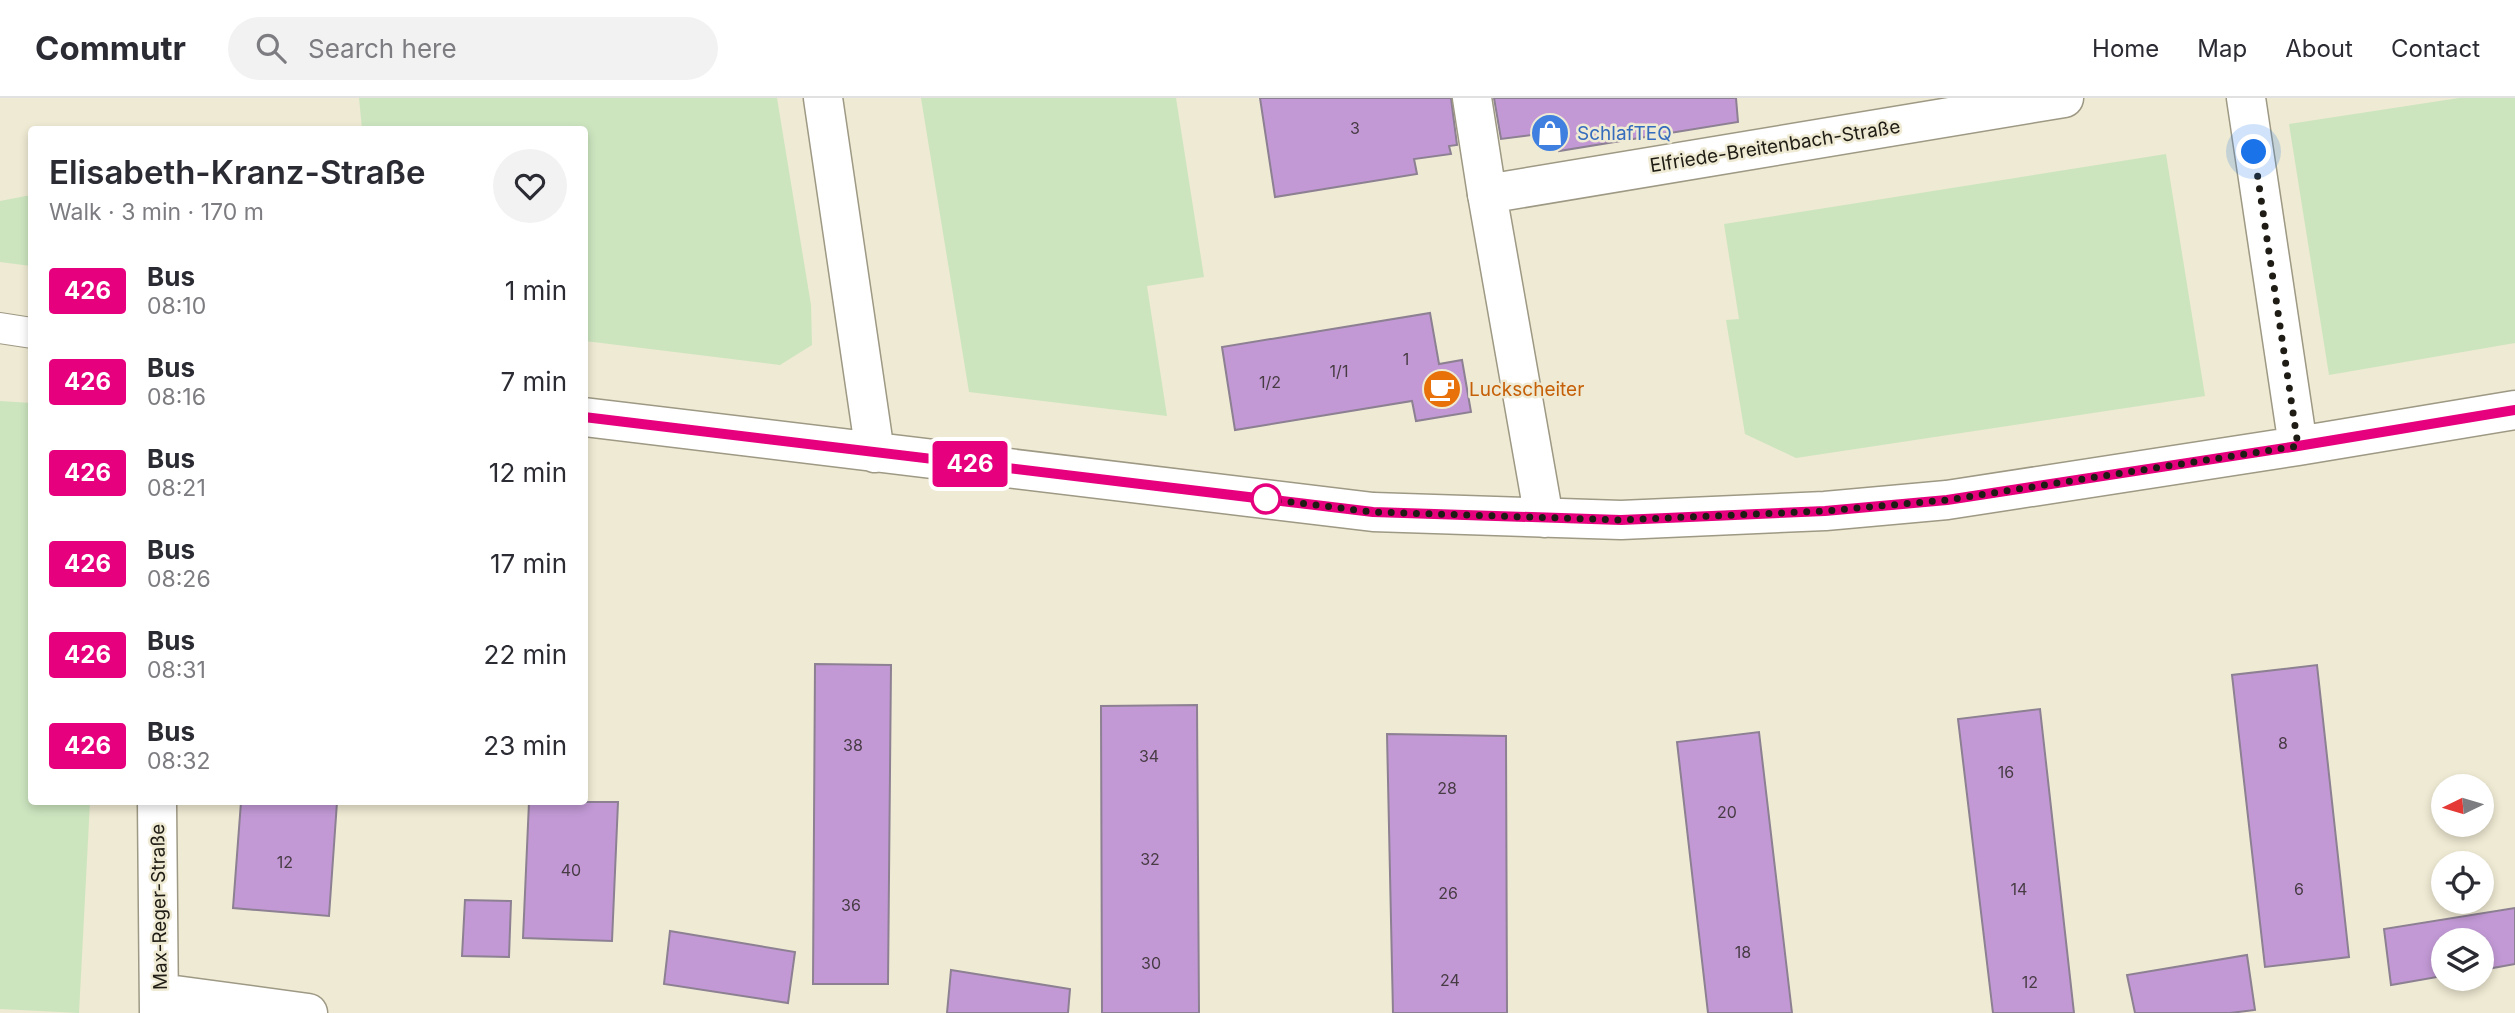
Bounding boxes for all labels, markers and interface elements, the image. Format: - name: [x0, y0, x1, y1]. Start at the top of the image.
- search box: [228, 17, 718, 80]
- text: Commutr: [35, 28, 186, 68]
- icon: search: [252, 29, 290, 67]
- text: Search here: [308, 33, 457, 64]
- text: Home: [2092, 34, 2159, 63]
- text: Map: [2197, 34, 2247, 63]
- text: About: [2285, 34, 2353, 63]
- text: Contact: [2391, 34, 2480, 63]
- shop icon: SchlafTEQ: [1529, 112, 1571, 154]
- street label: Elfriede-Breitenbach-Straße: [1648, 115, 1902, 177]
- house number: 3: [1350, 118, 1360, 138]
- place label: SchlafTEQ: [1577, 122, 1672, 145]
- your location: [2236, 134, 2271, 169]
- button: heart: [493, 149, 567, 223]
- text: Elisabeth-Kranz-Straße: [49, 152, 426, 192]
- text: Walk · 3 min · 170 m: [49, 198, 264, 226]
- text: Bus: [147, 261, 195, 292]
- text: 1 min: [505, 275, 567, 306]
- text: 426: [64, 276, 111, 305]
- text: 08:10: [147, 292, 206, 320]
- house number: 1: [1403, 349, 1409, 369]
- text: Bus: [147, 352, 195, 383]
- house number: 1/1: [1330, 361, 1348, 381]
- text: 7 min: [501, 366, 567, 397]
- text: 426: [64, 367, 111, 396]
- cafe icon: Luckscheiter: [1421, 368, 1463, 410]
- house number: 1/2: [1259, 372, 1281, 392]
- place label: Luckscheiter: [1469, 378, 1584, 401]
- text: 08:16: [147, 383, 206, 411]
- line badge: 426: [930, 441, 1010, 487]
- text: Bus: [147, 443, 195, 474]
- text: 426: [947, 449, 993, 478]
- text: 12 min: [489, 457, 567, 488]
- text: 426: [64, 458, 111, 487]
- text: 08:21: [147, 474, 206, 502]
- unlabelled marker: [1251, 484, 1281, 514]
- text: Bus: [147, 534, 195, 565]
- text: 17 min: [490, 548, 567, 579]
- text: 426: [64, 549, 111, 578]
- text: 08:26: [147, 565, 211, 593]
- text: Bus: [147, 625, 195, 656]
- text: 22 min: [484, 639, 567, 670]
- text: 426: [64, 640, 111, 669]
- text: 08:31: [147, 656, 206, 684]
- text: Bus: [147, 716, 195, 747]
- text: 23 min: [483, 730, 567, 761]
- text: 426: [64, 731, 111, 760]
- house number: 8: [2278, 733, 2288, 753]
- house number: 38: [843, 735, 863, 755]
- house number: 34: [1139, 746, 1159, 766]
- text: 08:32: [147, 747, 211, 775]
- house number: 16: [1998, 762, 2014, 782]
- north arrow: [2431, 774, 2494, 836]
- map controls: [2431, 774, 2494, 991]
- house number: 28: [1437, 778, 1457, 798]
- house number: 20: [1717, 802, 1737, 822]
- street label: Max-Reger-Straße: [146, 824, 172, 990]
- house number: 32: [1140, 849, 1160, 869]
- button: locate: [2431, 851, 2494, 914]
- house number: 12: [277, 852, 293, 872]
- house number: 40: [561, 860, 581, 880]
- house number: 14: [2011, 879, 2027, 899]
- house number: 6: [2294, 879, 2304, 899]
- house number: 26: [1438, 883, 1458, 903]
- house number: 36: [841, 895, 861, 915]
- button: layers: [2431, 928, 2494, 991]
- house number: 18: [1735, 942, 1751, 962]
- house number: 30: [1141, 953, 1161, 973]
- house number: 24: [1440, 970, 1460, 990]
- house number: 12: [2022, 972, 2038, 992]

